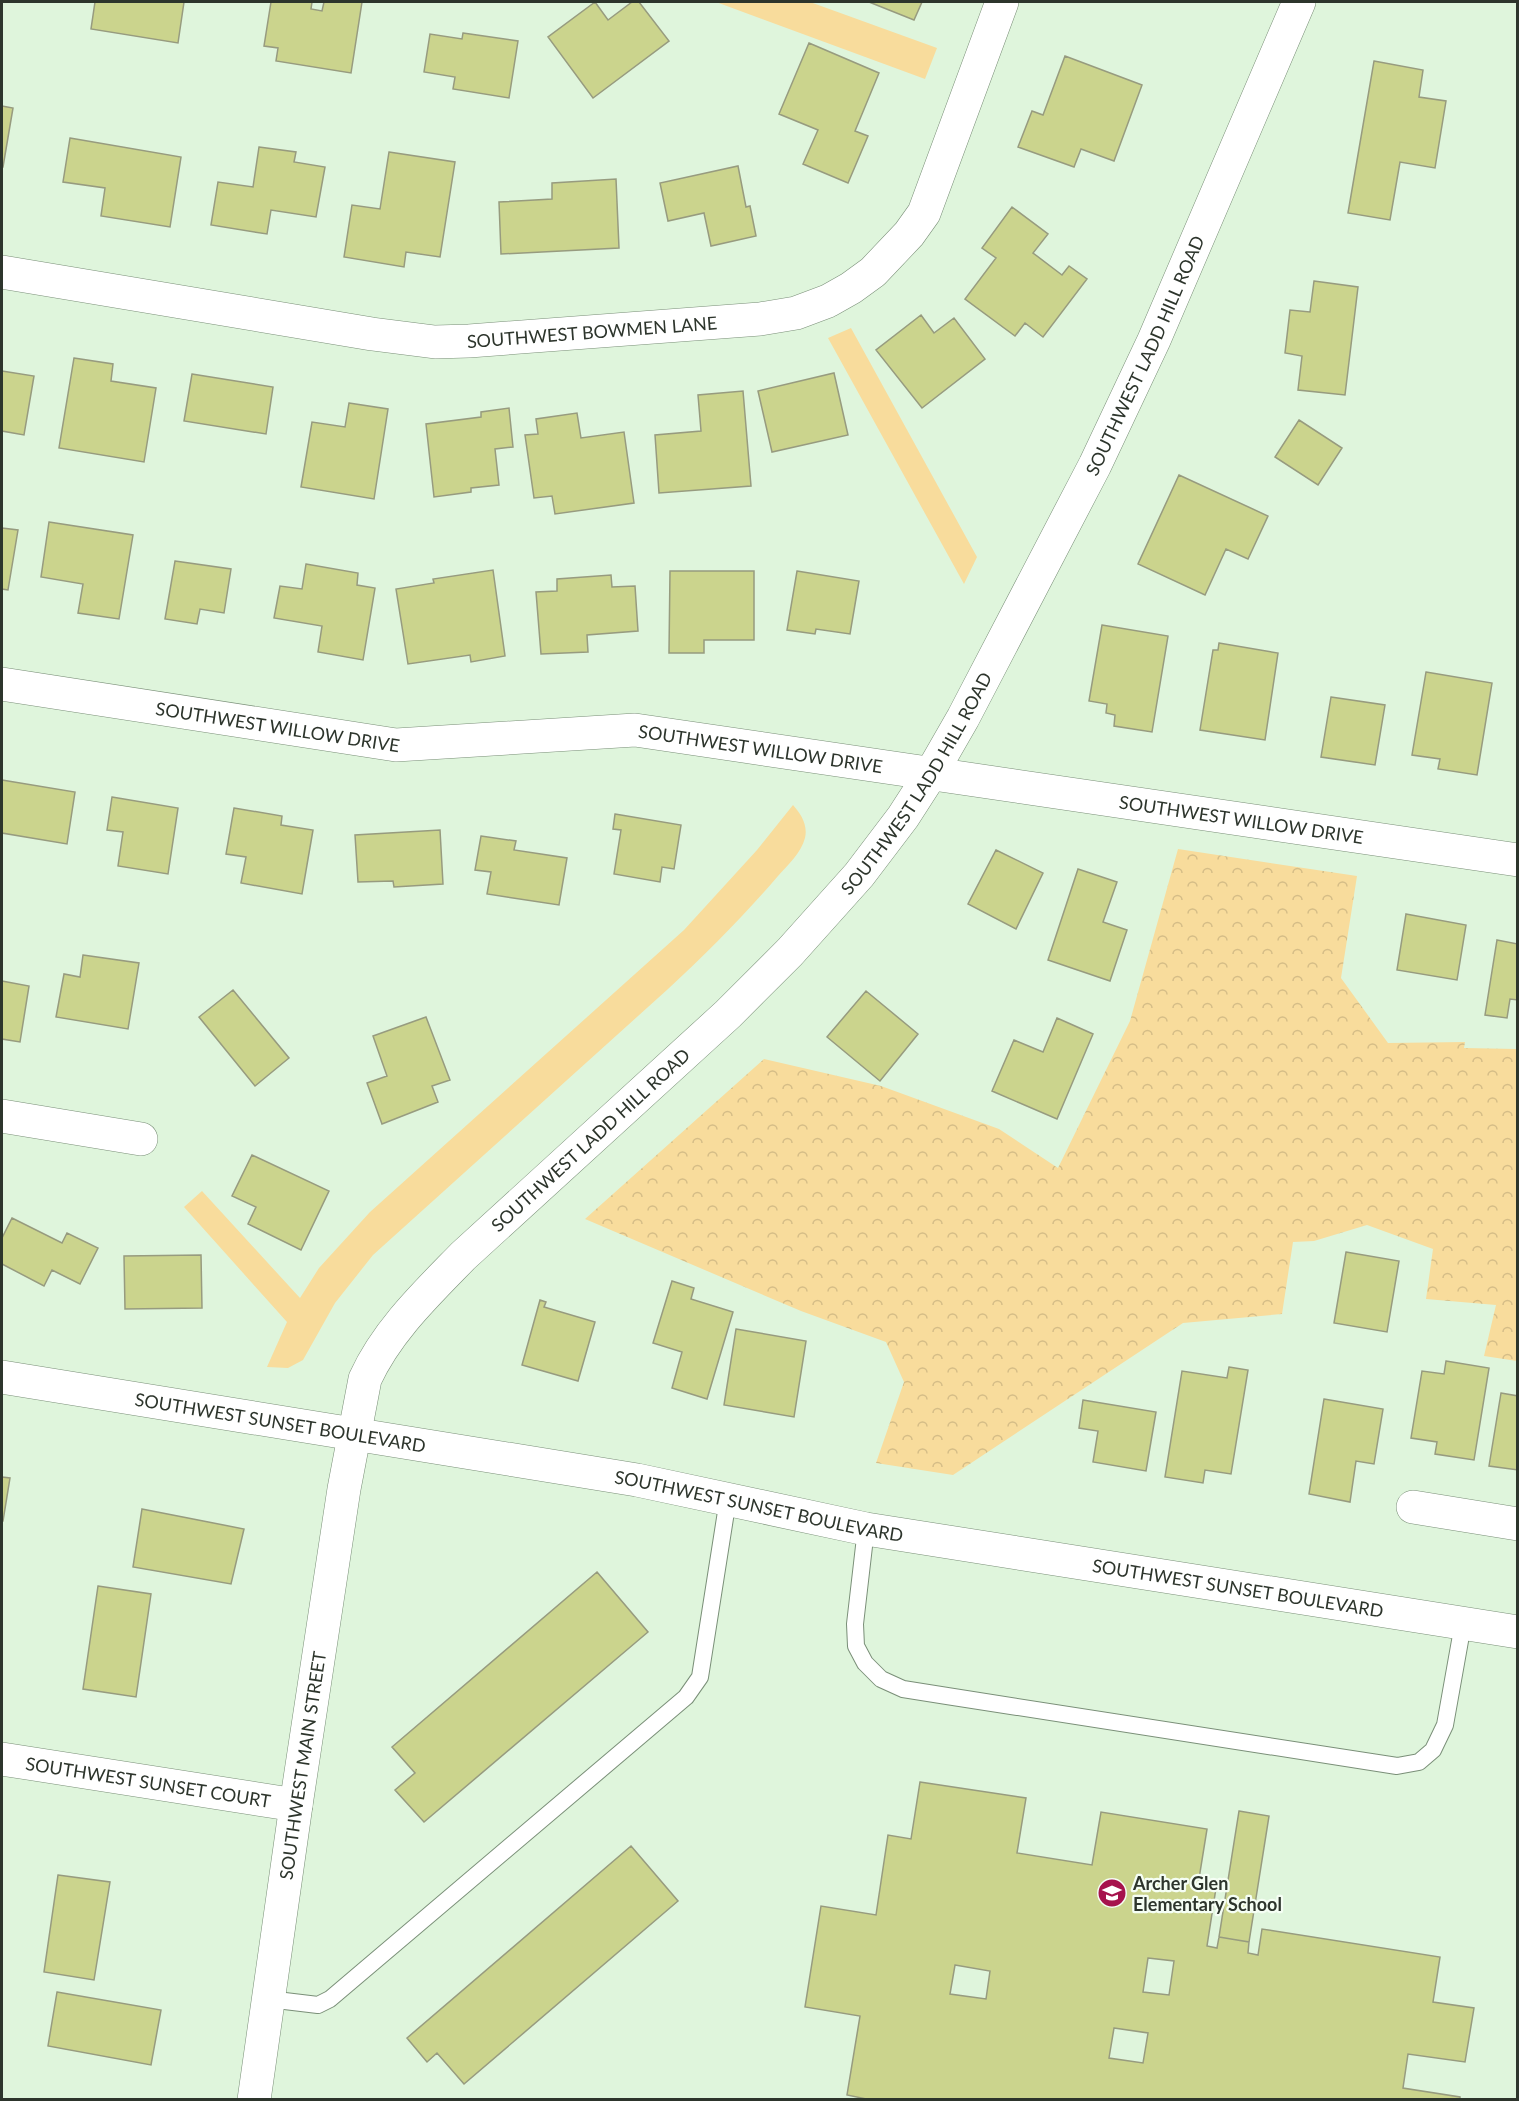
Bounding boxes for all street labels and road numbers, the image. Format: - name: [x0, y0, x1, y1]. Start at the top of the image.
- street label: SOUTHWEST LADD HILL ROAD: [1081, 232, 1209, 479]
- street label: SOUTHWEST BOWMEN LANE: [466, 311, 718, 352]
- street label: SOUTHWEST LADD HILL ROAD: [836, 668, 996, 899]
- street label: SOUTHWEST WILLOW DRIVE: [154, 697, 401, 756]
- street label: SOUTHWEST WILLOW DRIVE: [637, 720, 884, 777]
- street label: SOUTHWEST WILLOW DRIVE: [1118, 790, 1365, 848]
- street label: SOUTHWEST LADD HILL ROAD: [486, 1044, 694, 1236]
- street label: SOUTHWEST SUNSET BOULEVARD: [133, 1388, 427, 1457]
- street label: SOUTHWEST SUNSET BOULEVARD: [613, 1466, 905, 1546]
- street label: SOUTHWEST SUNSET BOULEVARD: [1091, 1554, 1385, 1622]
- street label: SOUTHWEST MAIN STREET: [274, 1649, 330, 1881]
- street label: SOUTHWEST SUNSET COURT: [24, 1752, 273, 1812]

